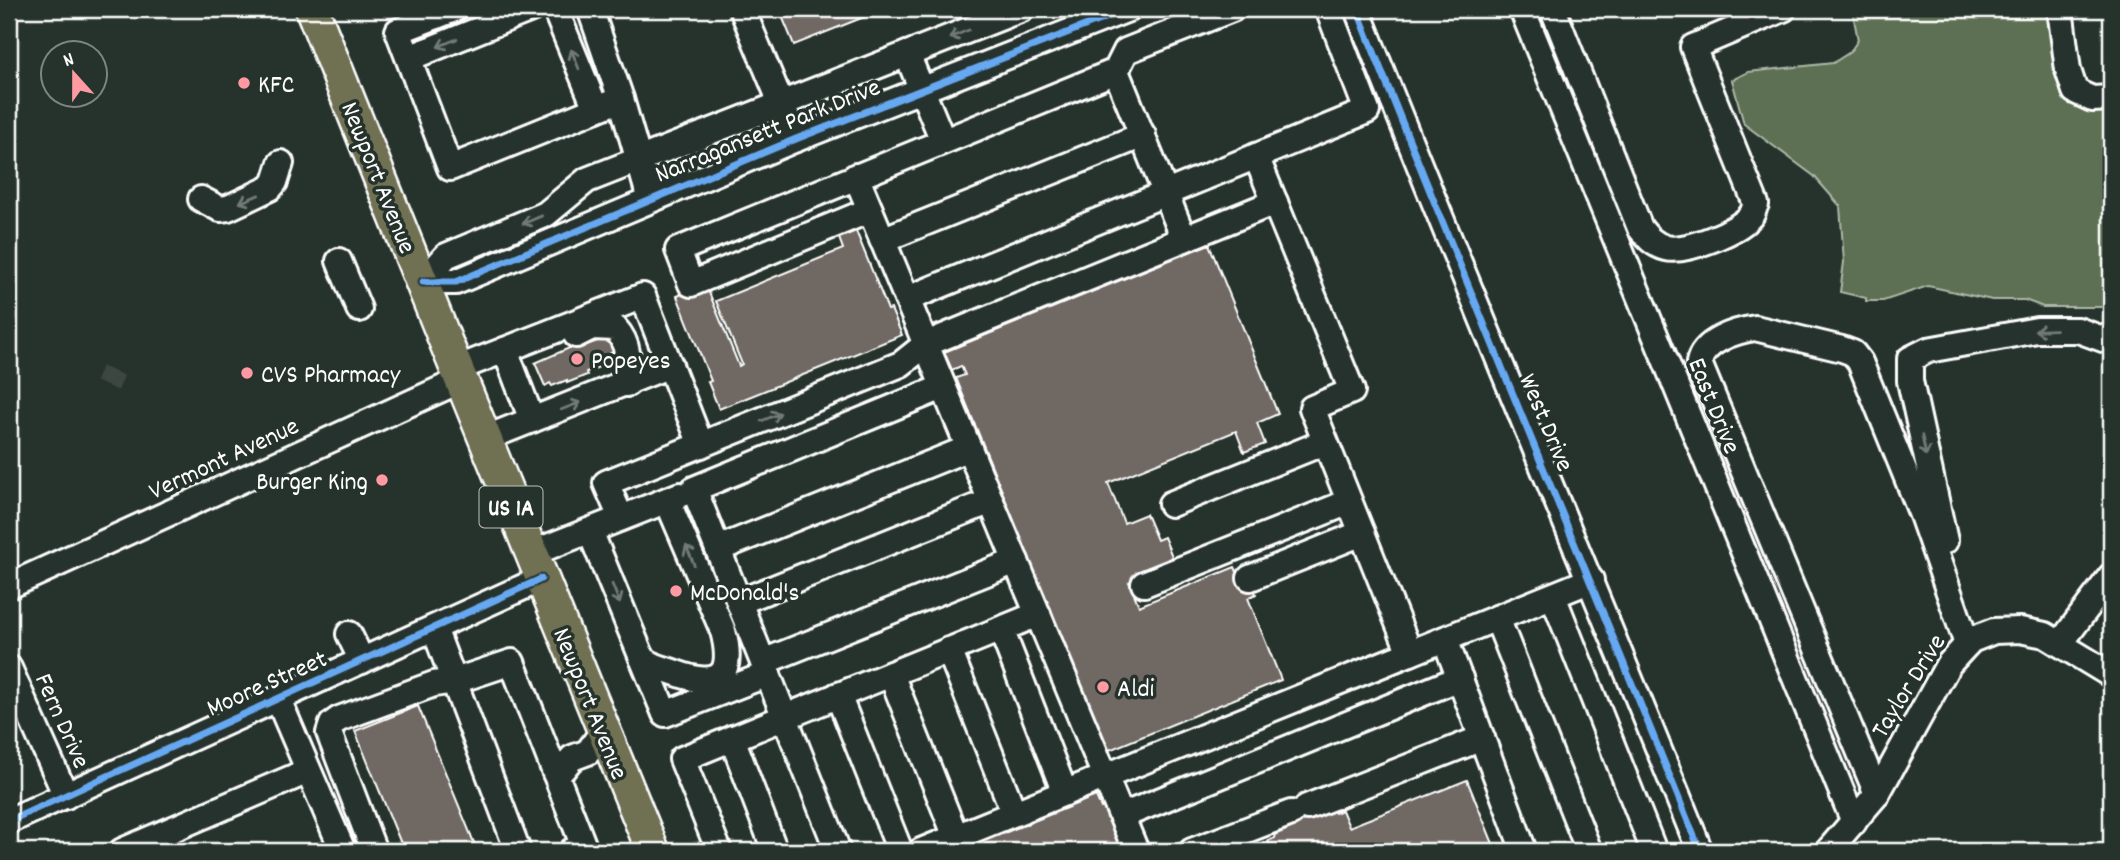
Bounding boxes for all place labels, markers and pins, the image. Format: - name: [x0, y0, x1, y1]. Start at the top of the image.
- place label: KFC: [258, 68, 295, 105]
- marker: KFC: [236, 75, 252, 91]
- place label: Popeyes: [591, 344, 671, 381]
- marker: Popeyes: [569, 351, 585, 367]
- place label: CVS Pharmacy: [261, 358, 401, 395]
- marker: CVS Pharmacy: [239, 365, 255, 381]
- place label: Burger King: [256, 465, 368, 502]
- marker: Burger King: [374, 472, 390, 488]
- place label: McDonald's: [690, 576, 799, 613]
- marker: McDonald's: [668, 583, 684, 599]
- place label: Aldi: [1117, 672, 1155, 709]
- marker: Aldi: [1095, 679, 1111, 695]

